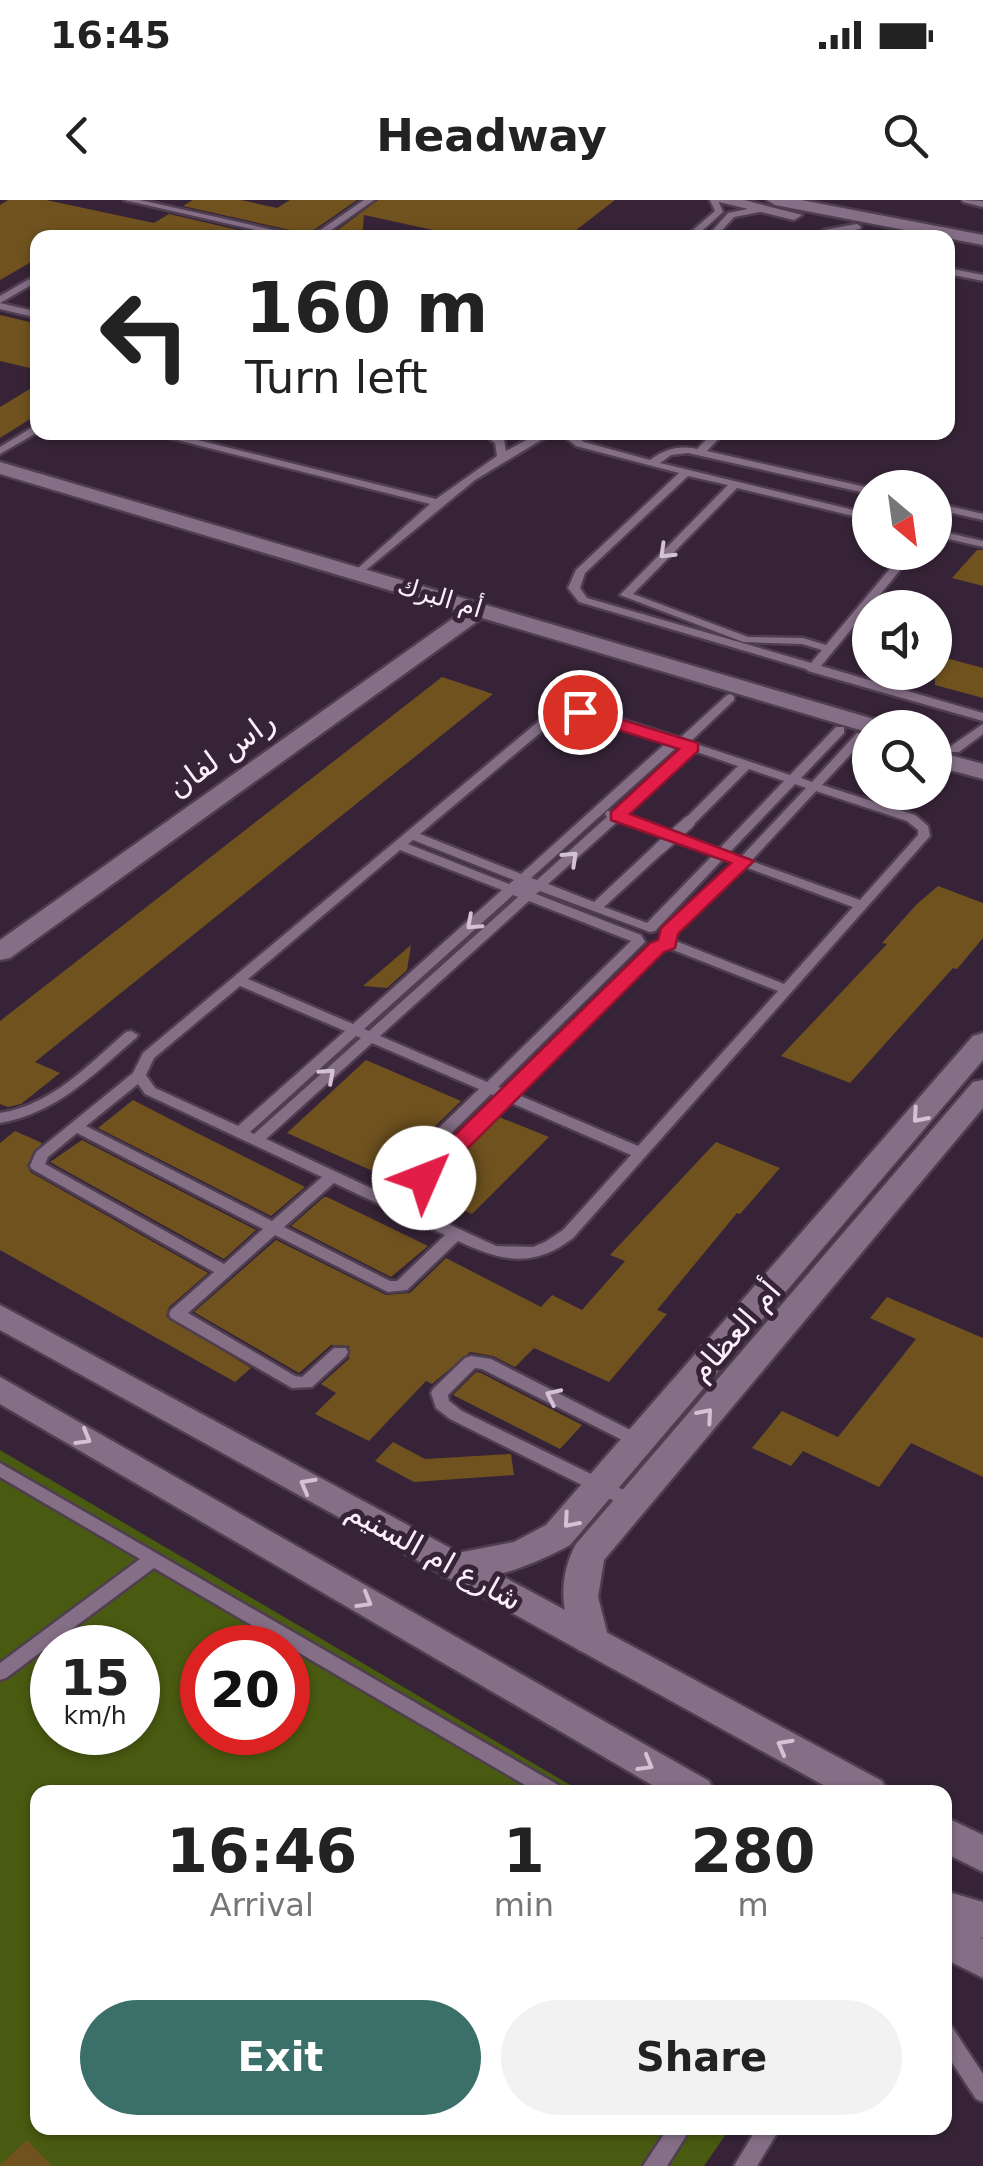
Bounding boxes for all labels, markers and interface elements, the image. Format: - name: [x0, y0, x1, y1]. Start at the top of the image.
- text: 16:45: [50, 13, 171, 57]
- icon: back: [50, 108, 105, 163]
- icon: search: [878, 108, 933, 163]
- text: Headway: [376, 109, 607, 162]
- text: 160 m: [245, 267, 488, 349]
- icon: left: [80, 270, 210, 400]
- text: Turn left: [245, 351, 428, 404]
- north arrow: [852, 470, 952, 570]
- map controls: [852, 470, 952, 810]
- one-way arrow: [659, 541, 677, 559]
- street label: أم البرك: [394, 568, 487, 624]
- button: sound: [852, 590, 952, 690]
- pin: [538, 670, 623, 755]
- icon: arrive: [553, 685, 608, 740]
- street label: راس لفان: [160, 703, 282, 805]
- button: search: [852, 710, 952, 810]
- one-way arrow: [559, 852, 578, 870]
- one-way arrow: [466, 912, 485, 930]
- one-way arrow: [316, 1068, 335, 1086]
- one-way arrow: [913, 1104, 931, 1123]
- position arrow: [372, 1126, 476, 1230]
- street label: أم العظام: [680, 1272, 788, 1388]
- one-way arrow: [545, 1388, 563, 1408]
- one-way arrow: [695, 1408, 713, 1427]
- one-way arrow: [73, 1425, 91, 1445]
- one-way arrow: [300, 1478, 318, 1498]
- street label: شارع ام السنيم: [340, 1492, 528, 1618]
- one-way arrow: [564, 1509, 582, 1528]
- one-way arrow: [355, 1588, 373, 1608]
- speed limit sign: 20: [180, 1625, 310, 1755]
- text: 15: [60, 1649, 130, 1707]
- text: km/h: [63, 1701, 127, 1730]
- one-way arrow: [777, 1738, 795, 1758]
- one-way arrow: [636, 1752, 654, 1771]
- text: 16:46: [166, 1816, 357, 1886]
- text: 1: [503, 1816, 545, 1886]
- text: 280: [690, 1816, 816, 1886]
- text: Arrival: [210, 1886, 314, 1924]
- text: min: [494, 1886, 554, 1924]
- text: m: [737, 1886, 769, 1924]
- button: Exit: [80, 2000, 481, 2115]
- button: Share: [501, 2000, 902, 2115]

